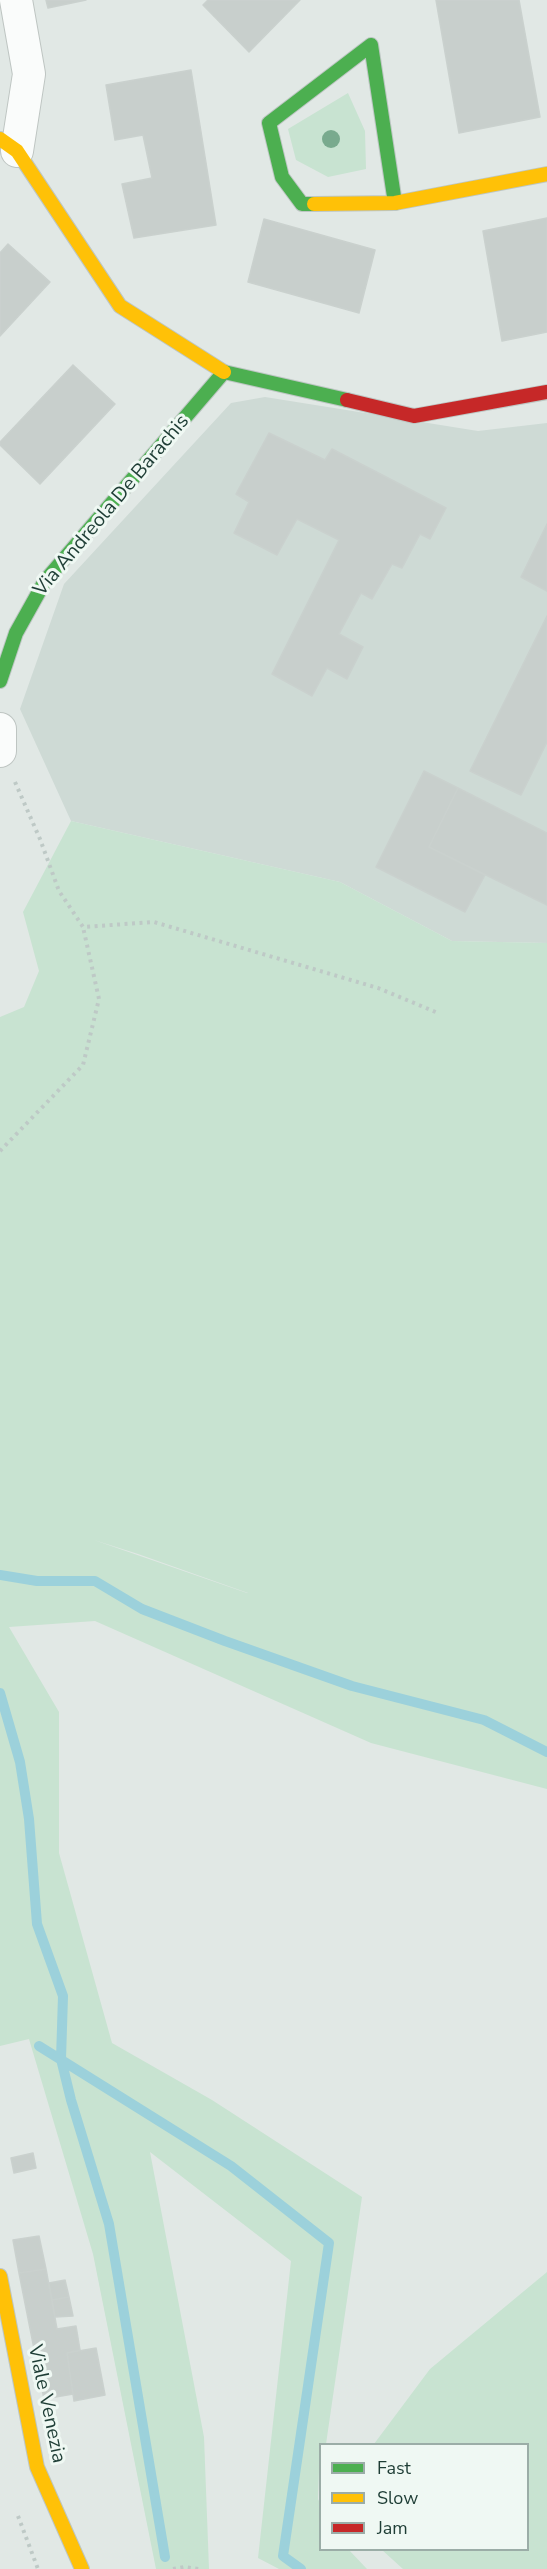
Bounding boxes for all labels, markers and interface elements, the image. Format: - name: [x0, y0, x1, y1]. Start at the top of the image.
- street label: Via Andreola De Barachis: [29, 410, 195, 602]
- street label: Viale Venezia: [22, 2343, 70, 2465]
- legend: [319, 2443, 529, 2551]
- text: Fast: [377, 2456, 411, 2480]
- text: Slow: [377, 2486, 418, 2510]
- text: Jam: [377, 2516, 408, 2540]

